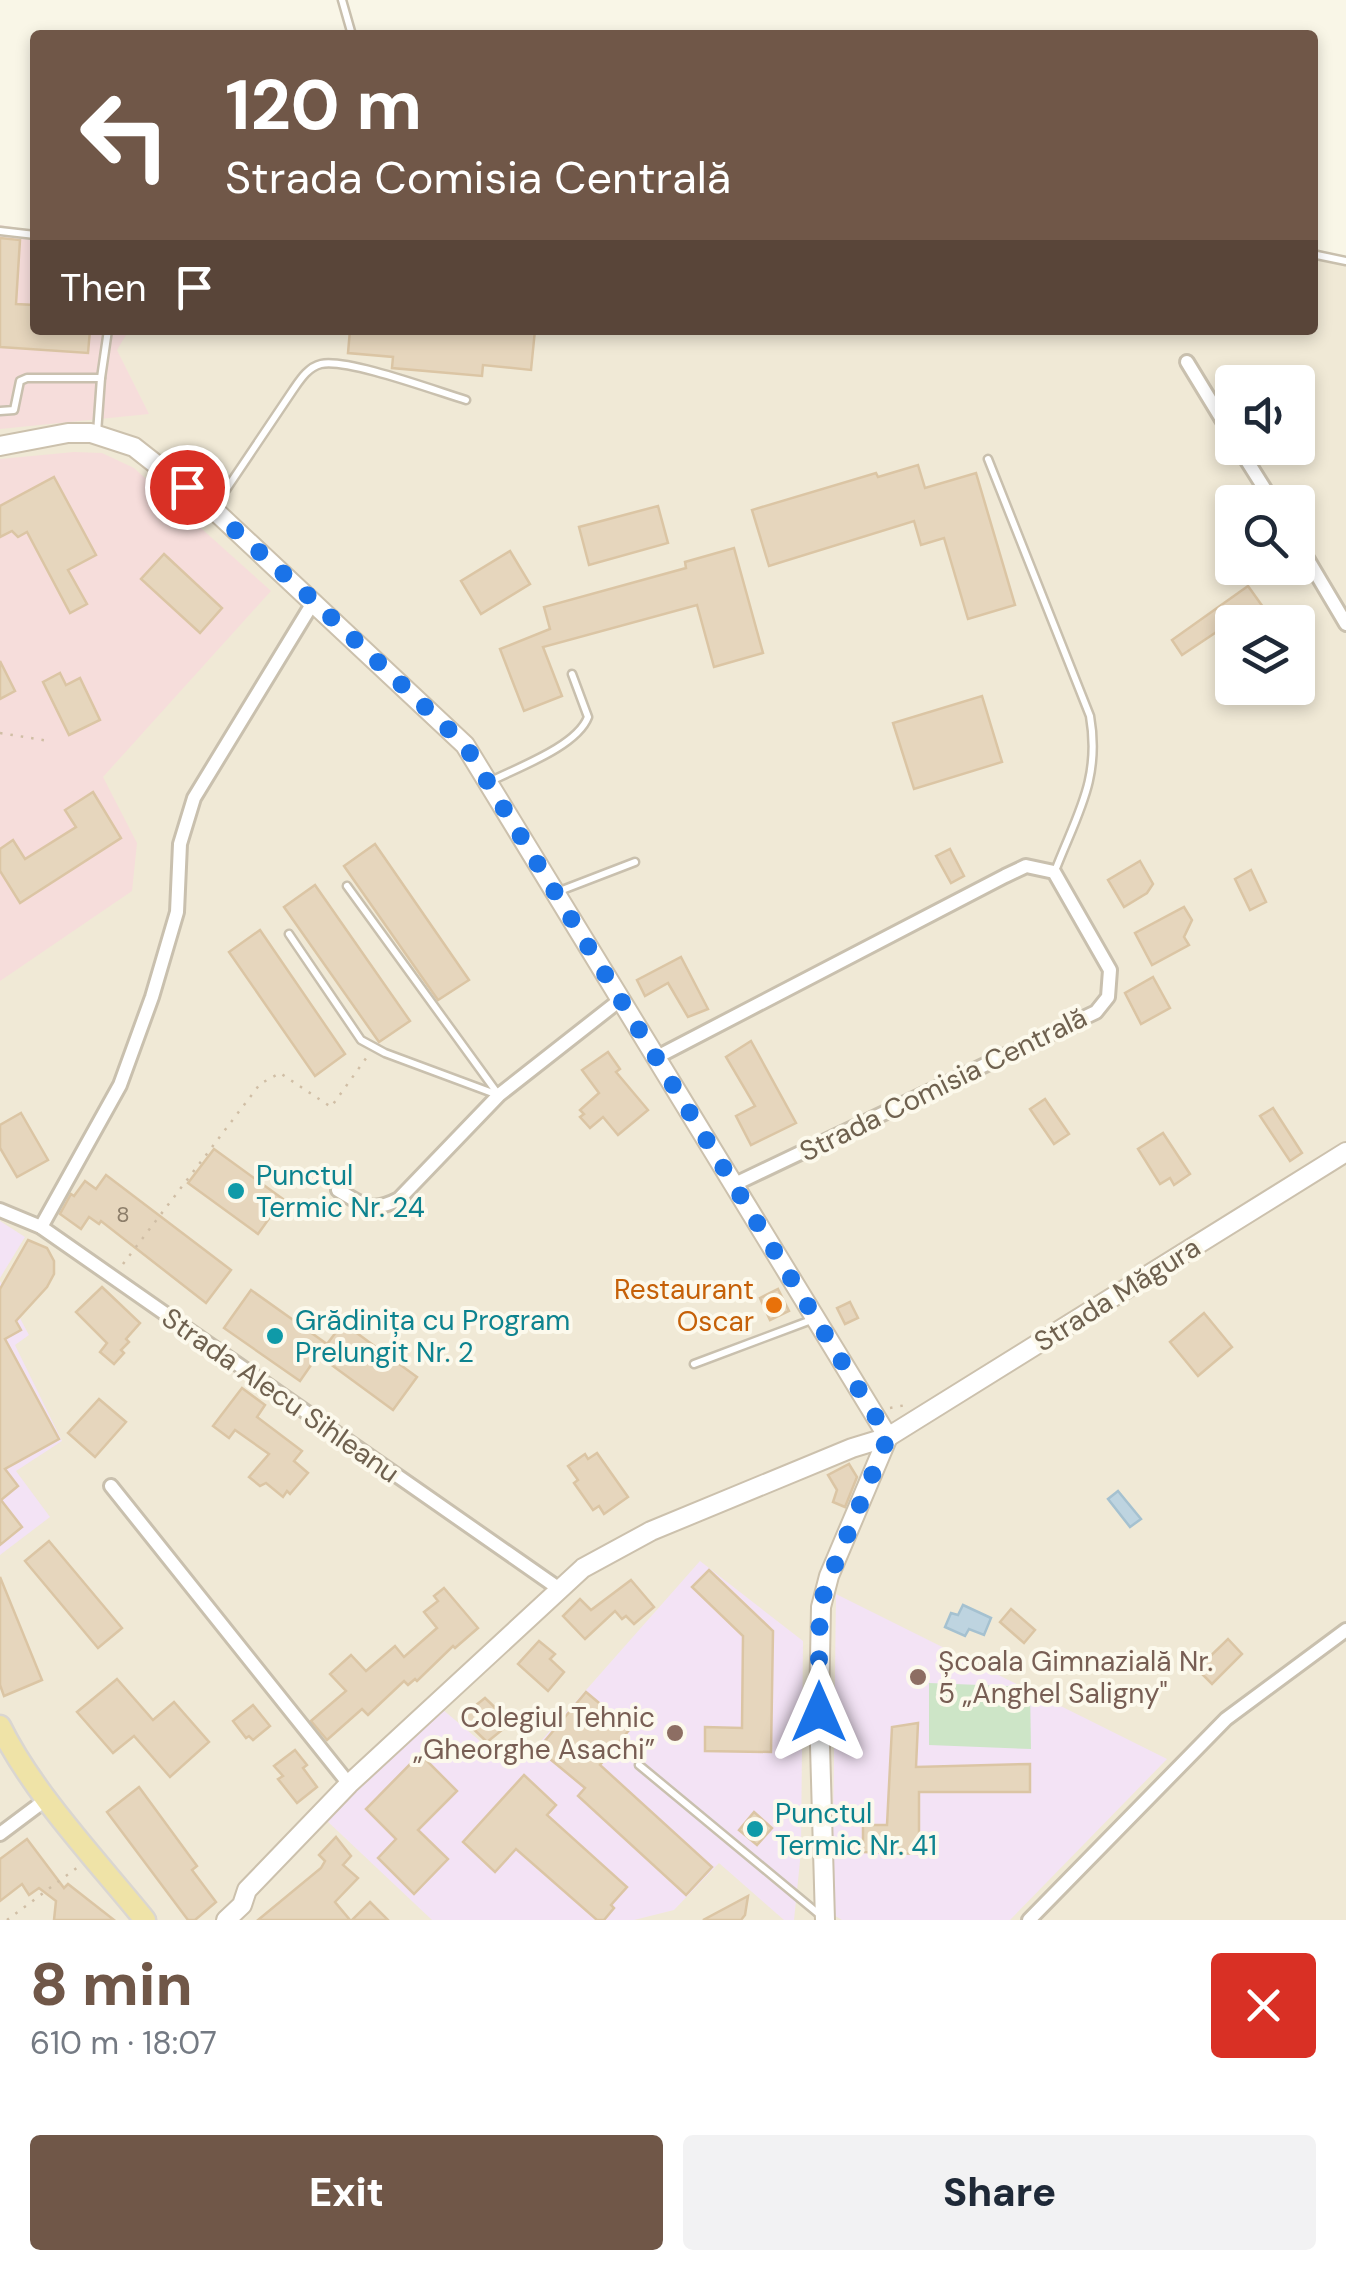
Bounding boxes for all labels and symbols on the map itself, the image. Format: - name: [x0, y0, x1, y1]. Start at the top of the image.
- pin: [145, 445, 230, 530]
- street label: Strada Comisia Centrală: [794, 999, 1093, 1170]
- place label: Punctul Termic Nr. 24: [256, 1157, 425, 1226]
- marker: Punctul Termic Nr. 24: [225, 1180, 247, 1202]
- house number: 8: [116, 1200, 130, 1229]
- street label: Strada Măgura: [1027, 1229, 1207, 1360]
- place label: Restaurant Oscar: [614, 1271, 754, 1340]
- marker: Restaurant Oscar: [763, 1294, 785, 1316]
- street label: Strada Alecu Sihleanu: [155, 1299, 407, 1491]
- place label: Grădinița cu Program Prelungit Nr. 2: [295, 1302, 570, 1371]
- marker: Grădinița cu Program Prelungit Nr. 2: [264, 1325, 286, 1347]
- place label: Școala Gimnazială Nr. 5 „Anghel Saligny": [938, 1643, 1213, 1712]
- position arrow: [767, 1660, 871, 1764]
- marker: Școala Gimnazială Nr. 5 „Anghel Saligny": [907, 1666, 929, 1688]
- place label: Colegiul Tehnic „Gheorghe Asachi”: [413, 1699, 655, 1768]
- marker: Colegiul Tehnic „Gheorghe Asachi”: [664, 1722, 686, 1744]
- place label: Punctul Termic Nr. 41: [775, 1795, 937, 1864]
- marker: Punctul Termic Nr. 41: [744, 1818, 766, 1840]

